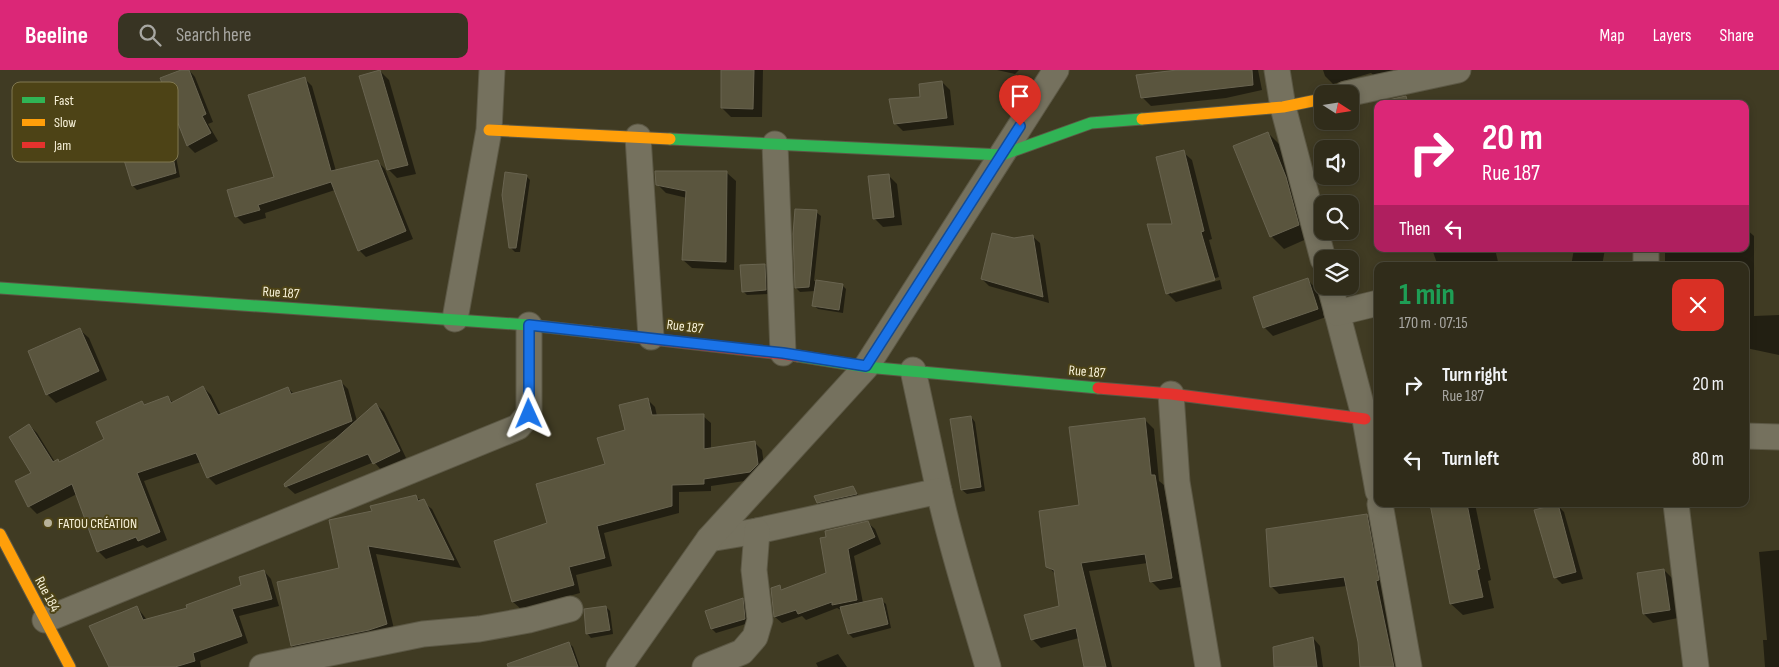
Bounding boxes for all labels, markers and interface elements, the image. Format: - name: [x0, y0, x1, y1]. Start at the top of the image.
- search box: [118, 13, 468, 58]
- text: Beeline: [25, 21, 88, 50]
- icon: search: [136, 21, 164, 49]
- text: Search here: [176, 24, 251, 47]
- text: Map: [1600, 25, 1625, 46]
- text: Layers: [1653, 25, 1692, 46]
- text: Share: [1720, 25, 1754, 46]
- pin: [999, 75, 1041, 126]
- legend: [12, 82, 178, 162]
- icon: arrive: [1006, 82, 1034, 110]
- north arrow: [1314, 85, 1359, 130]
- map controls: [1314, 85, 1359, 295]
- text: Fast: [54, 92, 74, 109]
- text: Slow: [54, 114, 76, 131]
- text: 20 m: [1482, 117, 1543, 160]
- icon: right: [1399, 120, 1464, 185]
- text: Jam: [53, 137, 71, 154]
- button: sound: [1314, 140, 1359, 185]
- text: Rue 187: [1482, 160, 1540, 187]
- button: search: [1314, 195, 1359, 240]
- icon: left: [1440, 215, 1468, 243]
- text: Then: [1399, 218, 1430, 241]
- button: layers: [1314, 250, 1359, 295]
- text: 1 min: [1399, 277, 1455, 313]
- button: close: [1672, 279, 1724, 331]
- street label: Rue 187: [262, 283, 300, 302]
- text: 170 m · 07:15: [1399, 314, 1468, 333]
- street label: Rue 187: [666, 316, 705, 337]
- street label: Rue 187: [1068, 361, 1106, 382]
- text: Turn right: [1442, 364, 1507, 387]
- icon: right: [1399, 371, 1427, 399]
- text: 20 m: [1692, 373, 1724, 396]
- position arrow: [502, 387, 554, 439]
- text: Rue 187: [1442, 387, 1484, 406]
- icon: left: [1399, 446, 1427, 474]
- text: Turn left: [1442, 448, 1499, 471]
- text: 80 m: [1692, 448, 1724, 471]
- place label: FATOU CRÉATION: [58, 515, 137, 532]
- marker: FATOU CRÉATION: [42, 517, 54, 529]
- street label: Rue 184: [31, 574, 64, 615]

